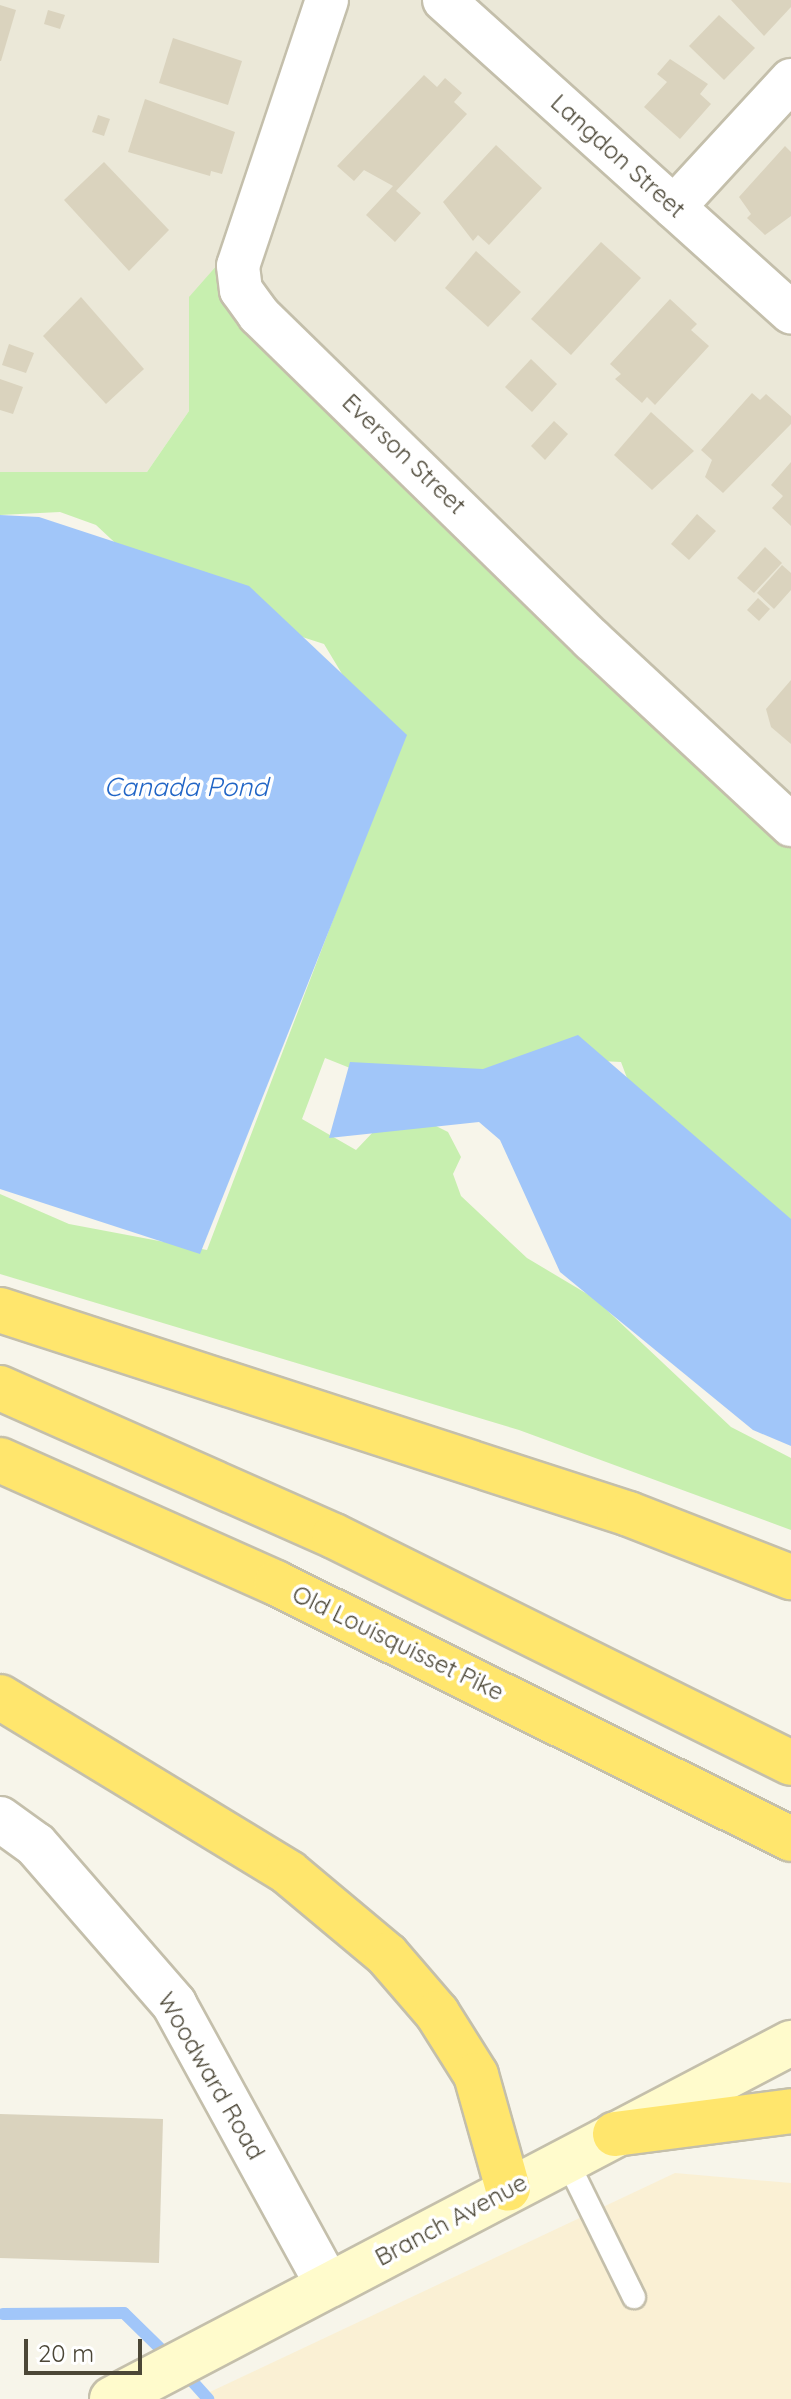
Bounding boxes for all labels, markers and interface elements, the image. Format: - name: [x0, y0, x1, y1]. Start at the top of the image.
- street label: Langdon Street: [545, 88, 691, 224]
- street label: Everson Street: [336, 388, 472, 520]
- water label: Canada Pond: [104, 771, 268, 803]
- street label: Old Louisquisset Pike: [288, 1579, 508, 1707]
- street label: Woodward Road: [151, 1987, 271, 2165]
- street label: Branch Avenue: [370, 2168, 532, 2272]
- scale bar: [28, 2323, 146, 2373]
- text: 20 m: [38, 2338, 94, 2368]

